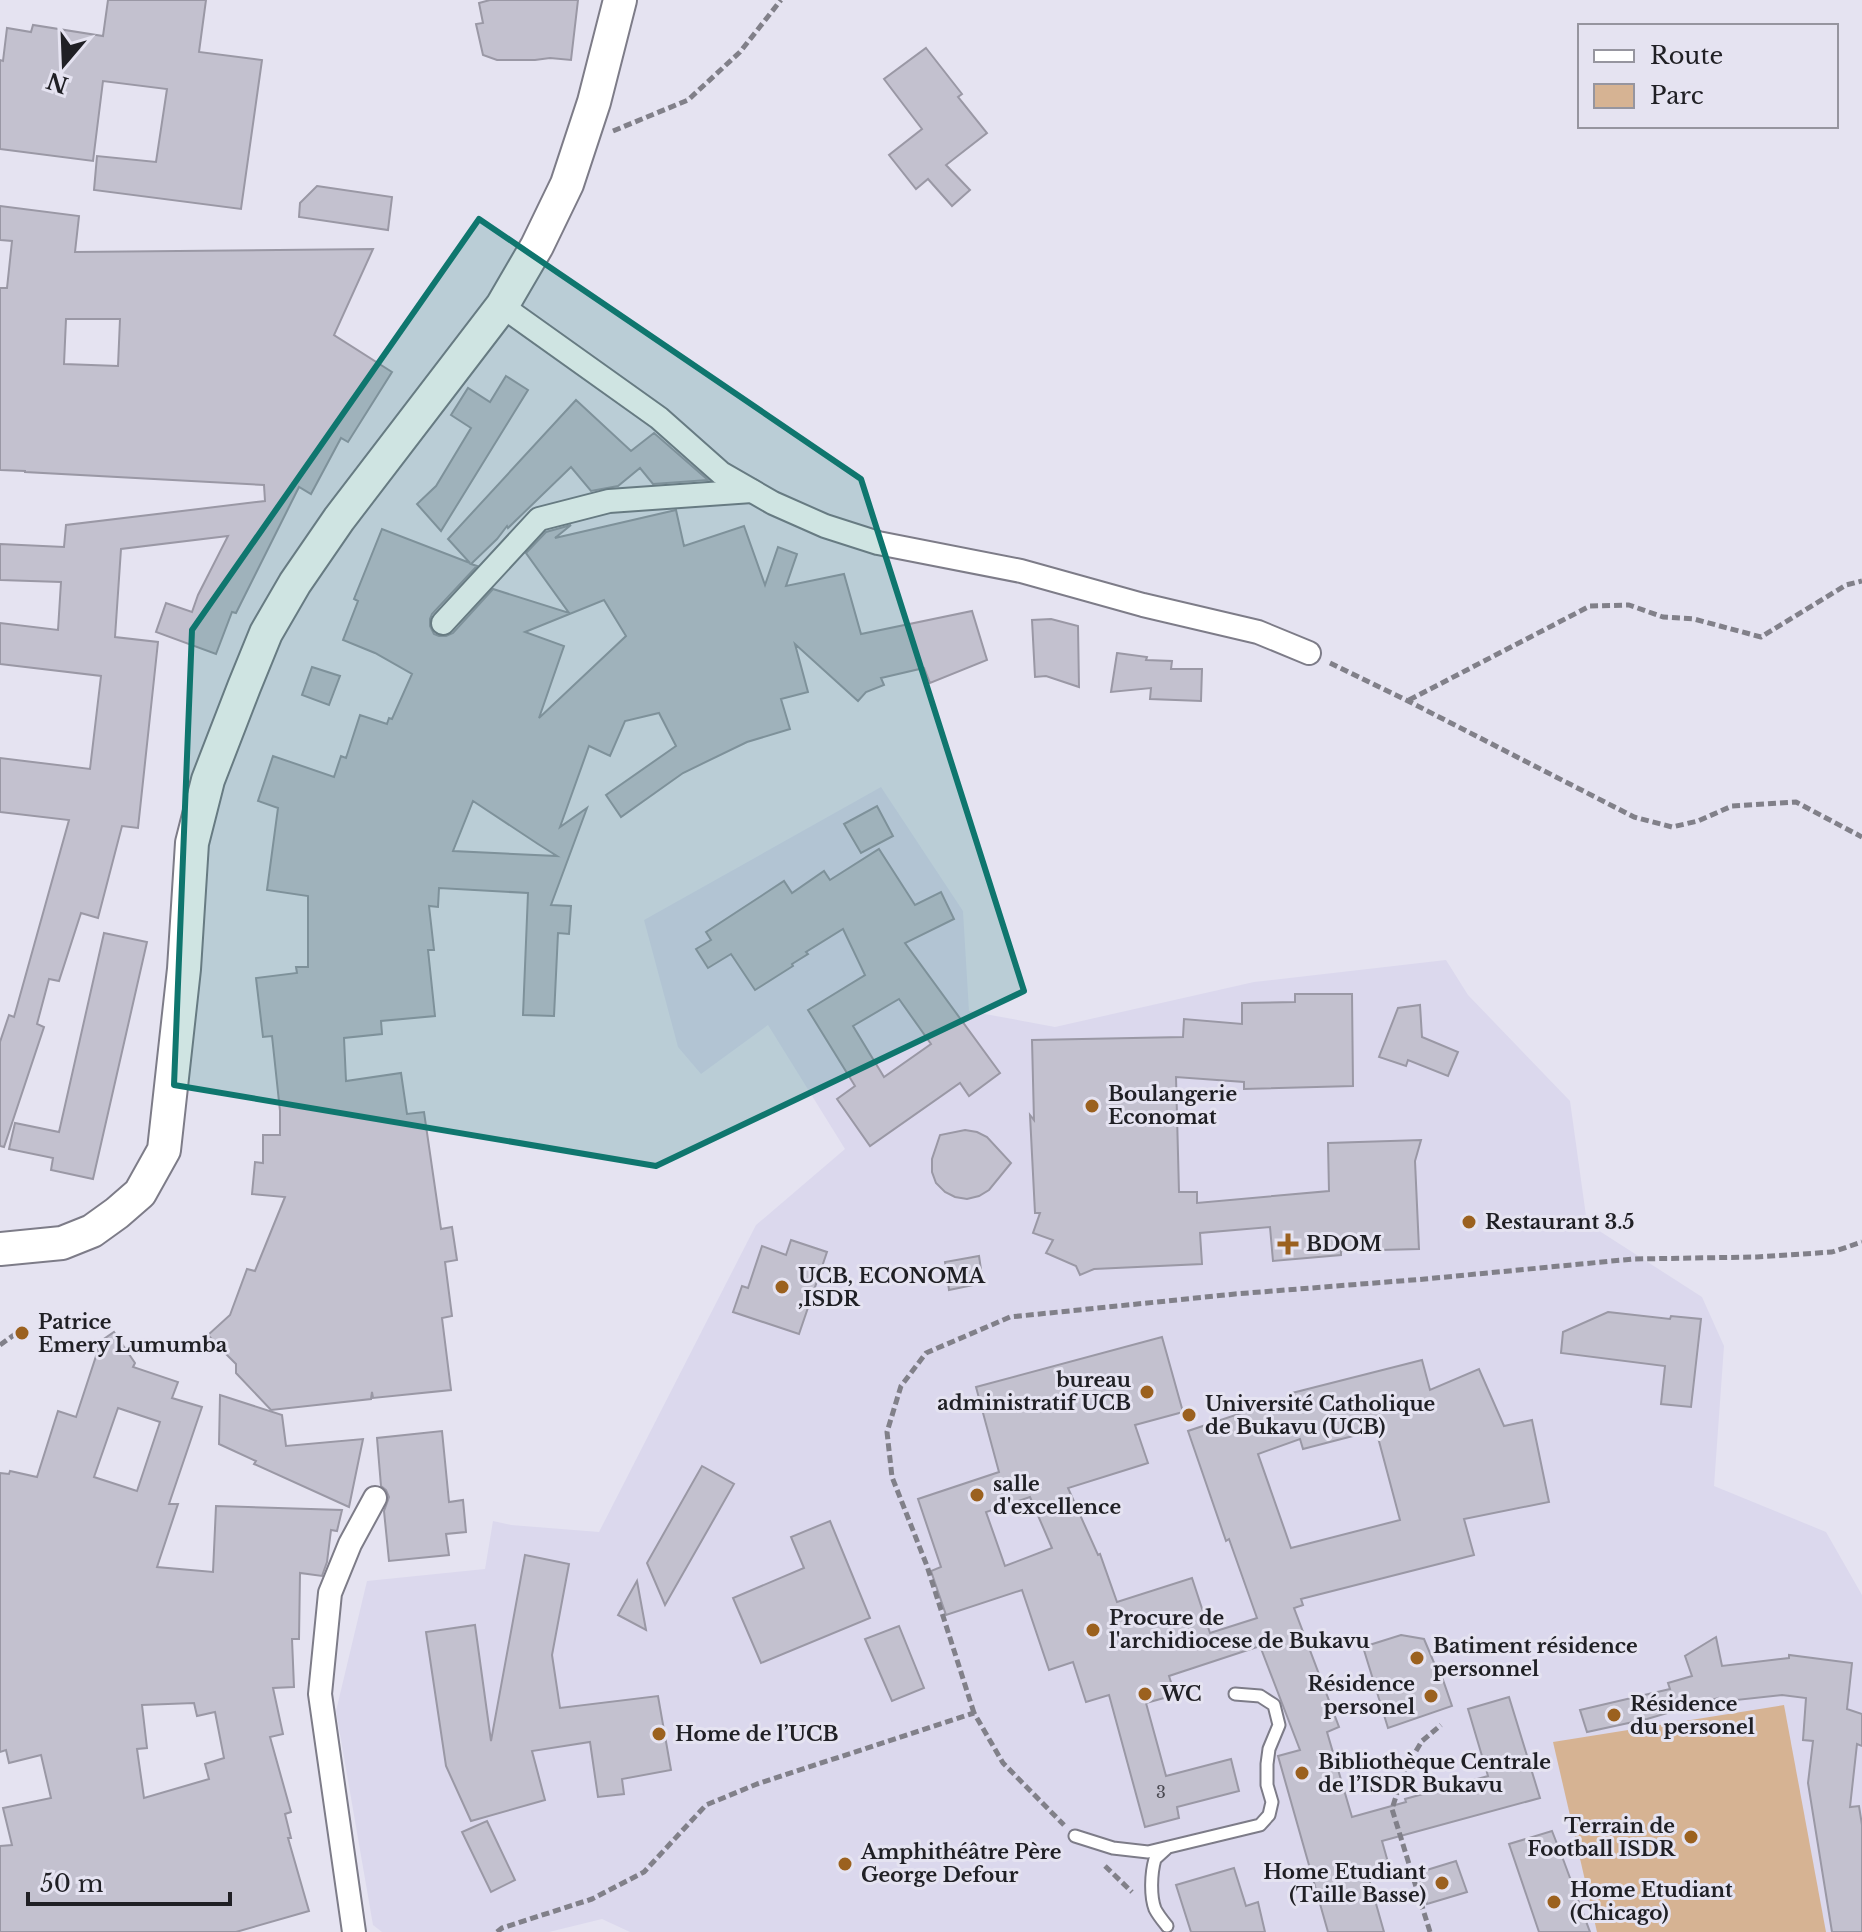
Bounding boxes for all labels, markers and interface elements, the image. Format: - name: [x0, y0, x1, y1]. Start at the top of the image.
- north arrow: [24, 24, 104, 104]
- legend: [1578, 24, 1838, 128]
- text: Route: [1650, 41, 1723, 70]
- text: N: [43, 66, 72, 99]
- text: Parc: [1650, 81, 1704, 110]
- place label: Boulangerie Economat: [1108, 1082, 1237, 1129]
- marker: Boulangerie Economat: [1083, 1097, 1101, 1115]
- place label: Restaurant 3.5: [1485, 1210, 1634, 1234]
- marker: Restaurant 3.5: [1460, 1213, 1478, 1231]
- place label: BDOM: [1306, 1232, 1382, 1256]
- marker: BDOM: [1277, 1233, 1299, 1255]
- place label: UCB, ECONOMA ,ISDR: [798, 1264, 986, 1311]
- marker: UCB, ECONOMA ,ISDR: [773, 1278, 791, 1296]
- place label: Patrice Emery Lumumba: [38, 1310, 228, 1357]
- marker: Patrice Emery Lumumba: [13, 1324, 31, 1342]
- place label: bureau administratif UCB: [937, 1368, 1131, 1415]
- marker: bureau administratif UCB: [1138, 1383, 1156, 1401]
- place label: Université Catholique de Bukavu (UCB): [1205, 1392, 1435, 1439]
- marker: Université Catholique de Bukavu (UCB): [1180, 1406, 1198, 1424]
- place label: salle d'excellence: [993, 1472, 1121, 1519]
- marker: salle d'excellence: [968, 1486, 986, 1504]
- place label: Procure de l'archidiocese de Bukavu: [1109, 1606, 1370, 1653]
- marker: Procure de l'archidiocese de Bukavu: [1084, 1621, 1102, 1639]
- place label: Batiment résidence personnel: [1433, 1634, 1638, 1681]
- marker: Batiment résidence personnel: [1408, 1649, 1426, 1667]
- place label: Résidence personel: [1307, 1672, 1415, 1719]
- place label: WC: [1160, 1682, 1201, 1706]
- marker: WC: [1136, 1685, 1154, 1703]
- marker: Résidence personel: [1422, 1687, 1440, 1705]
- place label: Résidence du personel: [1630, 1692, 1755, 1739]
- marker: Résidence du personel: [1605, 1706, 1623, 1724]
- place label: Home de l’UCB: [675, 1722, 839, 1746]
- marker: Home de l’UCB: [650, 1725, 668, 1743]
- place label: Bibliothèque Centrale de l’ISDR Bukavu: [1318, 1750, 1551, 1797]
- marker: Bibliothèque Centrale de l’ISDR Bukavu: [1293, 1764, 1311, 1782]
- house number: 3: [1156, 1782, 1166, 1802]
- place label: Terrain de Football ISDR: [1527, 1814, 1676, 1861]
- marker: Terrain de Football ISDR: [1682, 1828, 1700, 1846]
- place label: Amphithéâtre Père George Defour: [860, 1840, 1061, 1887]
- marker: Amphithéâtre Père George Defour: [836, 1855, 854, 1873]
- scale bar: [28, 1856, 230, 1906]
- place label: Home Etudiant (Taille Basse): [1263, 1860, 1426, 1907]
- text: 50 m: [40, 1869, 104, 1898]
- marker: Home Etudiant (Taille Basse): [1433, 1874, 1451, 1892]
- place label: Home Etudiant (Chicago): [1570, 1878, 1733, 1925]
- marker: Home Etudiant (Chicago): [1545, 1893, 1563, 1911]

